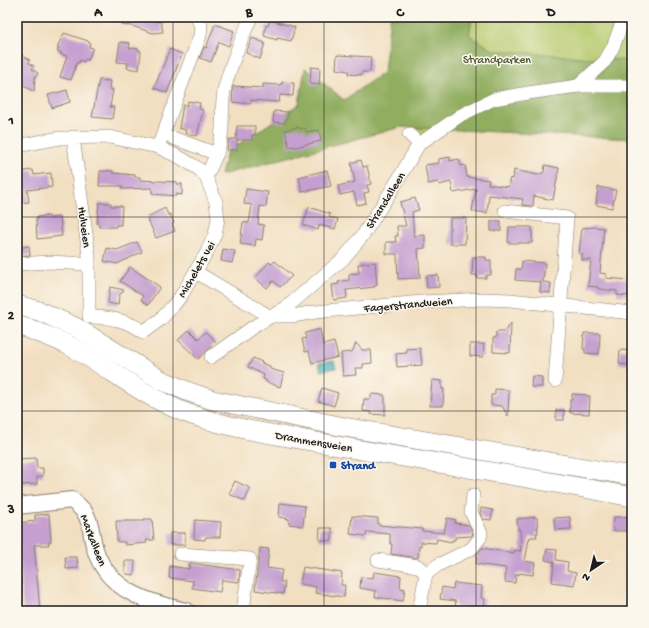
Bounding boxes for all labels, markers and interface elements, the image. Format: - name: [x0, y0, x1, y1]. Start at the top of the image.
- text: A: [93, 6, 103, 21]
- text: B: [245, 6, 254, 21]
- text: C: [395, 6, 405, 21]
- text: D: [546, 6, 556, 21]
- park label: Strandparken: [463, 54, 531, 68]
- text: 1: [7, 114, 14, 129]
- street label: Strandalleen: [364, 170, 410, 232]
- street label: Hulveien: [73, 206, 93, 249]
- street label: Michelets vei: [176, 239, 220, 301]
- street label: Fagerstrandveien: [362, 295, 453, 317]
- text: 2: [8, 309, 15, 324]
- street label: Drammensveien: [273, 429, 354, 457]
- marker: Strand: [328, 460, 338, 470]
- place label: Strand: [341, 460, 377, 474]
- text: 3: [7, 503, 15, 518]
- street label: Markalleen: [76, 513, 109, 569]
- north arrow: [571, 550, 611, 590]
- text: N: [580, 570, 593, 584]

